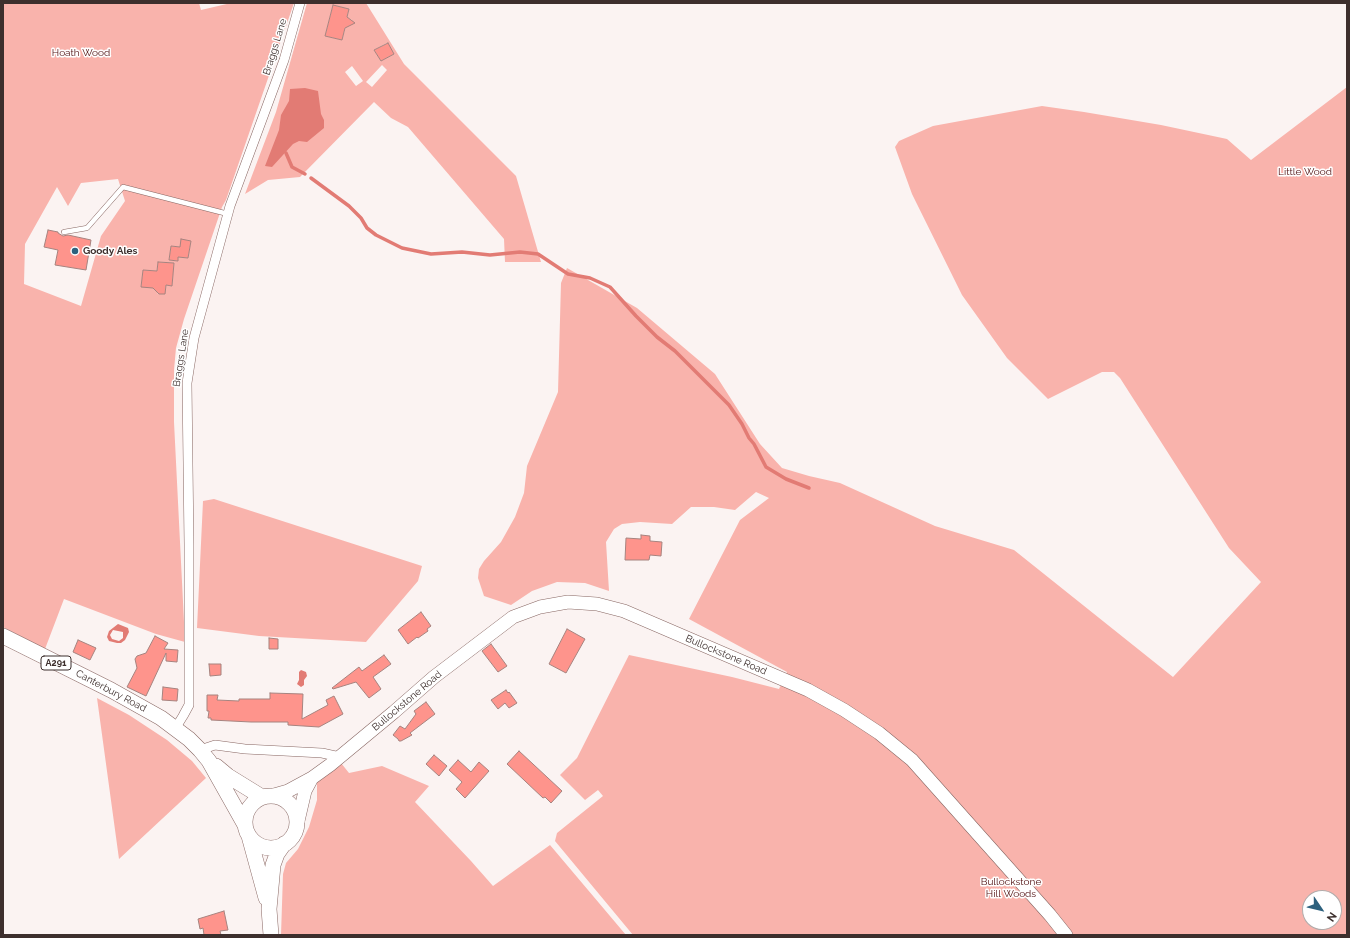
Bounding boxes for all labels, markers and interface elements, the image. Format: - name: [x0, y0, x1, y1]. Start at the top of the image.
- street label: Braggs Lane: [261, 17, 289, 77]
- park label: Hoath Wood: [52, 47, 110, 59]
- park label: Little Wood: [1278, 166, 1332, 178]
- place label: Goody Ales: [83, 245, 137, 257]
- marker: Goody Ales: [70, 246, 80, 256]
- street label: Braggs Lane: [171, 328, 191, 388]
- street label: Bullockstone Road: [684, 632, 768, 678]
- road number: A291: [41, 656, 71, 670]
- street label: Canterbury Road: [74, 667, 148, 715]
- street label: Bullockstone Road: [370, 668, 444, 734]
- park label: Bullockstone Hill Woods: [981, 876, 1041, 900]
- north arrow: [1302, 890, 1342, 930]
- text: N: [1324, 909, 1339, 924]

